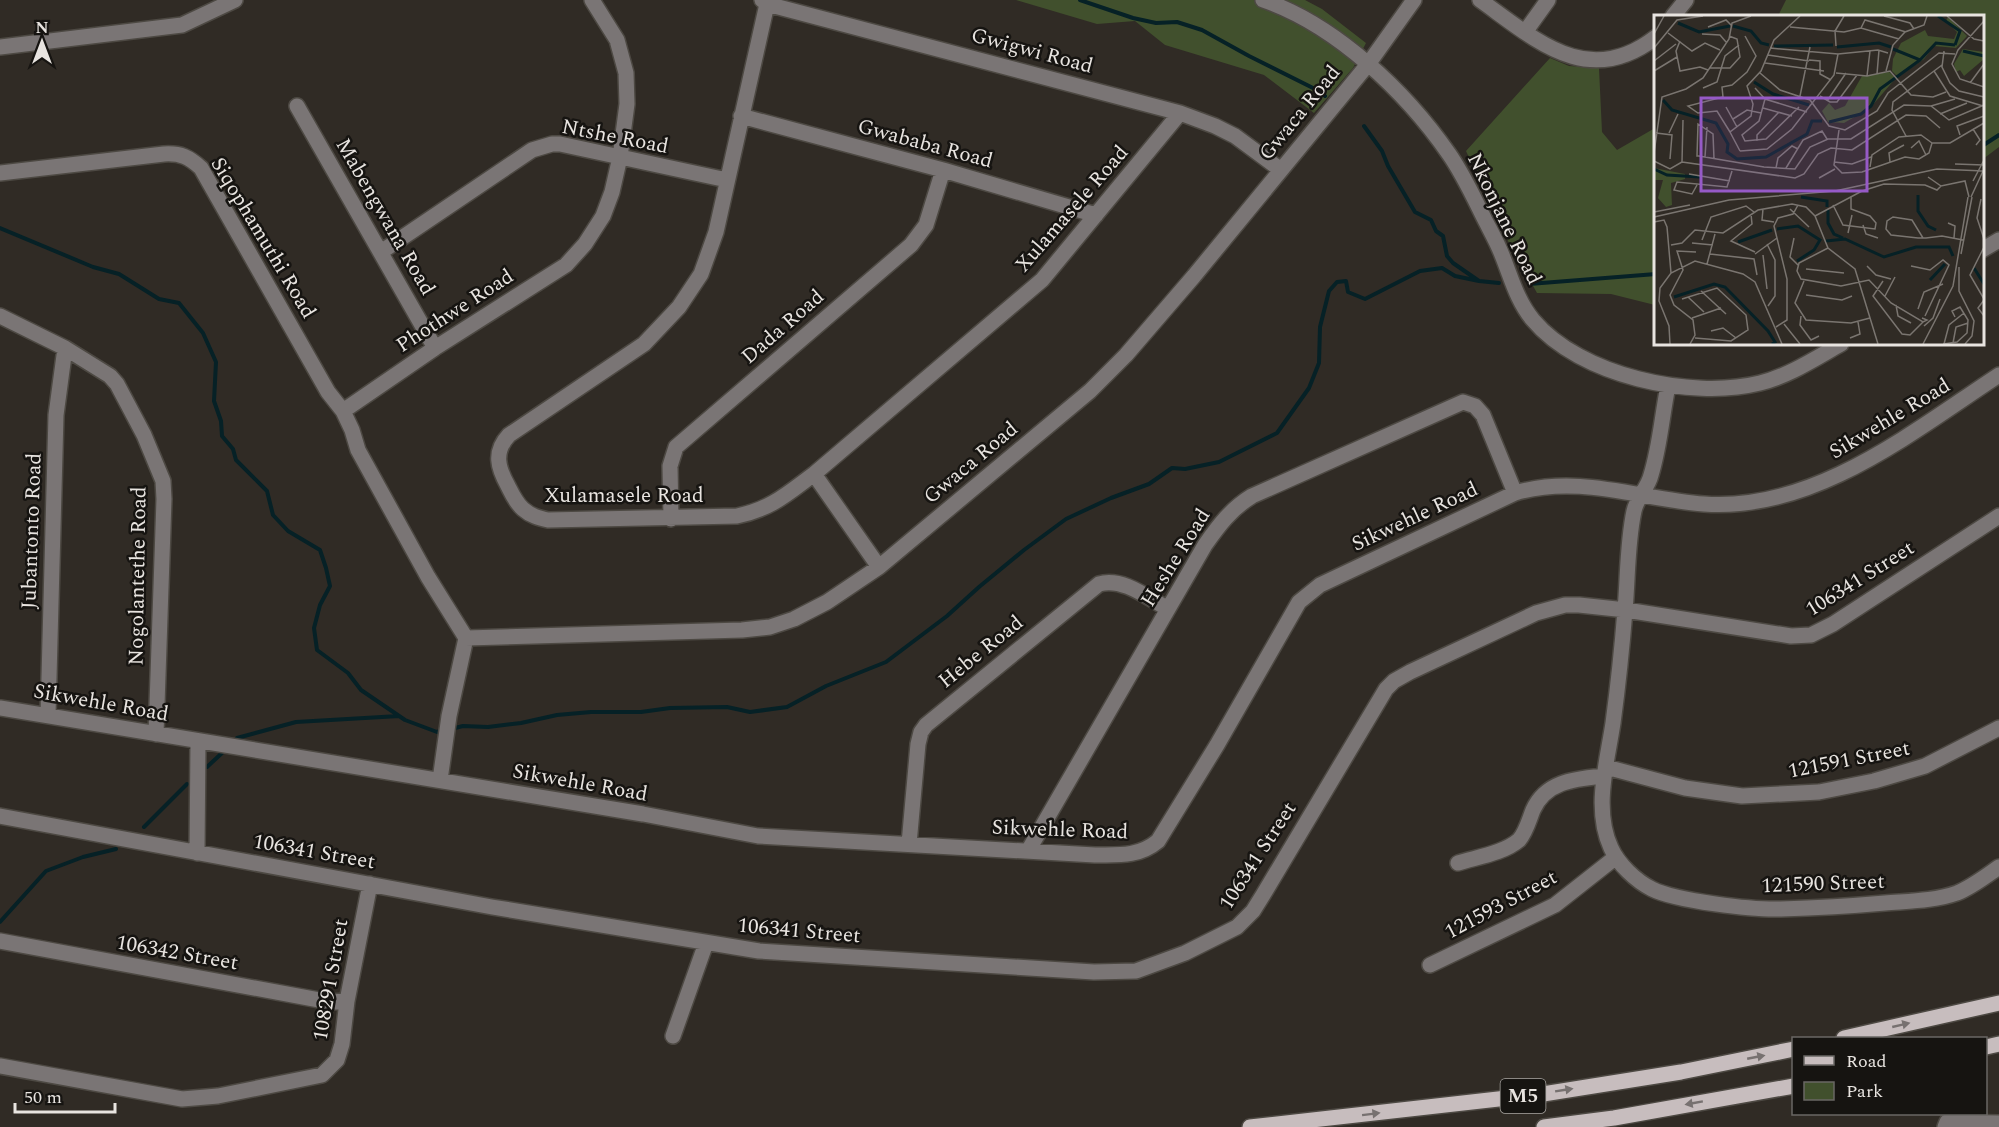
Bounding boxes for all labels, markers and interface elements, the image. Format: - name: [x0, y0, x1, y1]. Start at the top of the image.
- north arrow: [12, 12, 72, 72]
- inset map: [1654, 15, 1984, 345]
- text: N: [35, 16, 49, 40]
- street label: Gwigwi Road: [968, 19, 1096, 83]
- street label: Gwaca Road: [1251, 58, 1349, 168]
- street label: Ntshe Road: [559, 111, 671, 163]
- street label: Gwababa Road: [854, 111, 996, 177]
- street label: Mabengwana Road: [327, 132, 443, 302]
- street label: Xulamasele Road: [1008, 138, 1136, 280]
- street label: Nkonjane Road: [1458, 148, 1550, 290]
- street label: Siqophamuthi Road: [202, 151, 324, 325]
- street label: Phothwe Road: [390, 261, 520, 361]
- street label: Dada Road: [734, 282, 832, 372]
- street label: Sikwehle Road: [1823, 370, 1957, 468]
- street label: Gwaca Road: [917, 414, 1025, 512]
- street label: Jubantonto Road: [13, 452, 51, 610]
- street label: Sikwehle Road: [1346, 474, 1484, 560]
- street label: Xulamasele Road: [544, 480, 704, 512]
- street label: Nogolantethe Road: [120, 486, 156, 666]
- street label: Heshe Road: [1133, 502, 1219, 614]
- street label: 106341 Street: [1799, 533, 1921, 625]
- street label: Hebe Road: [931, 608, 1031, 696]
- street label: Sikwehle Road: [31, 675, 171, 731]
- street label: 121591 Street: [1785, 733, 1913, 787]
- street label: Sikwehle Road: [510, 755, 650, 811]
- street label: 106341 Street: [1211, 796, 1305, 916]
- street label: Sikwehle Road: [991, 812, 1129, 848]
- street label: 106341 Street: [250, 826, 378, 878]
- street label: 121593 Street: [1439, 862, 1563, 948]
- street label: 121590 Street: [1761, 866, 1885, 902]
- street label: 106341 Street: [736, 910, 862, 952]
- street label: 108291 Street: [305, 916, 357, 1044]
- street label: 106342 Street: [113, 927, 241, 979]
- one-way arrow: [1892, 1019, 1911, 1029]
- legend: [1792, 1037, 1987, 1115]
- text: Road: [1846, 1048, 1887, 1075]
- one-way arrow: [1747, 1052, 1766, 1061]
- scale bar: [15, 1076, 116, 1114]
- text: Park: [1846, 1078, 1883, 1105]
- road number: M5: [1500, 1079, 1546, 1113]
- text: 50 m: [24, 1084, 62, 1111]
- one-way arrow: [1555, 1086, 1574, 1095]
- one-way arrow: [1685, 1099, 1704, 1108]
- one-way arrow: [1361, 1109, 1380, 1119]

